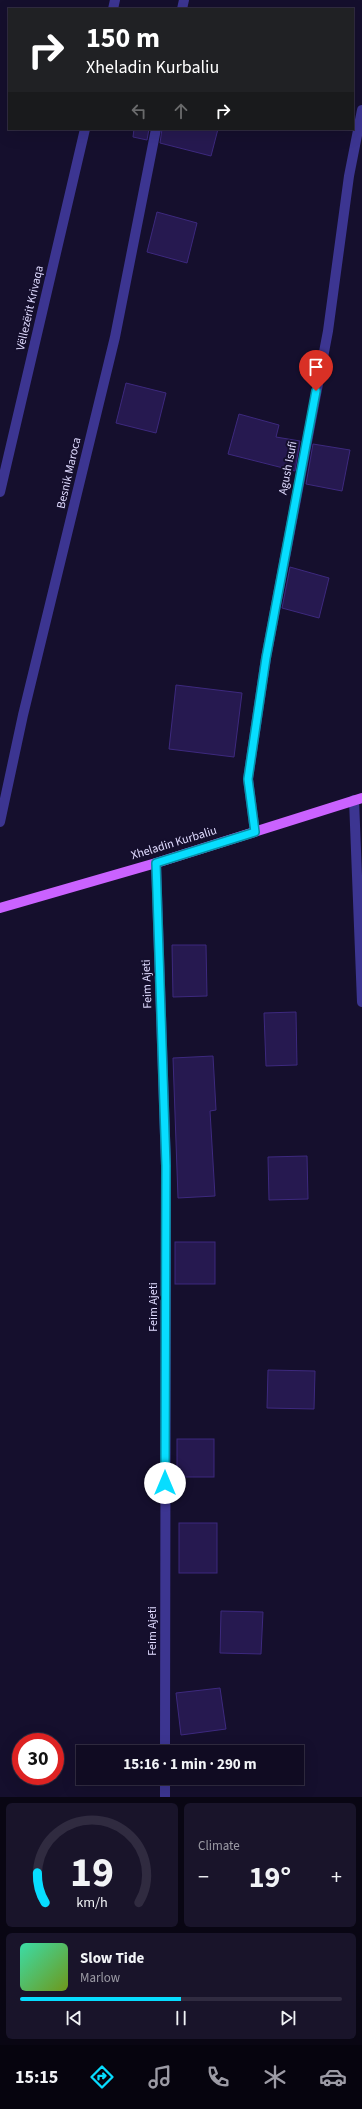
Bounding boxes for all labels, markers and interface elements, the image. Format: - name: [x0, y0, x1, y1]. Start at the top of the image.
- text: 150 m: [86, 18, 160, 58]
- icon: right: [20, 24, 72, 76]
- text: Xheladin Kurbaliu: [86, 55, 219, 80]
- icon: left: [128, 100, 150, 122]
- icon: ahead: [170, 100, 192, 122]
- icon: right: [212, 100, 234, 122]
- street label: Vëllezërit Krivaqa: [12, 264, 48, 352]
- pin: [299, 350, 333, 391]
- icon: arrive: [305, 356, 327, 378]
- street label: Besnik Maroca: [53, 436, 85, 510]
- street label: Agush Isufi: [274, 440, 302, 496]
- street label: Xheladin Kurbaliu: [129, 822, 219, 864]
- street label: Feim Ajeti: [138, 959, 156, 1009]
- street label: Feim Ajeti: [145, 1282, 162, 1332]
- position arrow: [144, 1462, 186, 1504]
- street label: Feim Ajeti: [144, 1606, 161, 1656]
- speed limit sign: 30: [12, 1733, 64, 1785]
- text: 15:16 · 1 min · 290 m: [123, 1754, 257, 1775]
- text: Climate: [198, 1837, 240, 1855]
- text: 19: [70, 1843, 114, 1903]
- text: 19°: [249, 1856, 291, 1899]
- text: −: [198, 1861, 209, 1893]
- text: +: [331, 1861, 342, 1893]
- text: km/h: [76, 1892, 108, 1913]
- text: Slow Tide: [80, 1948, 144, 1969]
- text: Marlow: [80, 1969, 120, 1987]
- icon: previous: [63, 2007, 85, 2029]
- icon: pause: [170, 2007, 192, 2029]
- icon: next: [277, 2007, 299, 2029]
- icon: directions: [88, 2063, 116, 2091]
- icon: music: [146, 2063, 174, 2091]
- icon: phone: [204, 2063, 232, 2091]
- icon: climate: [261, 2063, 289, 2091]
- icon: car: [319, 2063, 347, 2091]
- text: 15:15: [15, 2065, 58, 2090]

